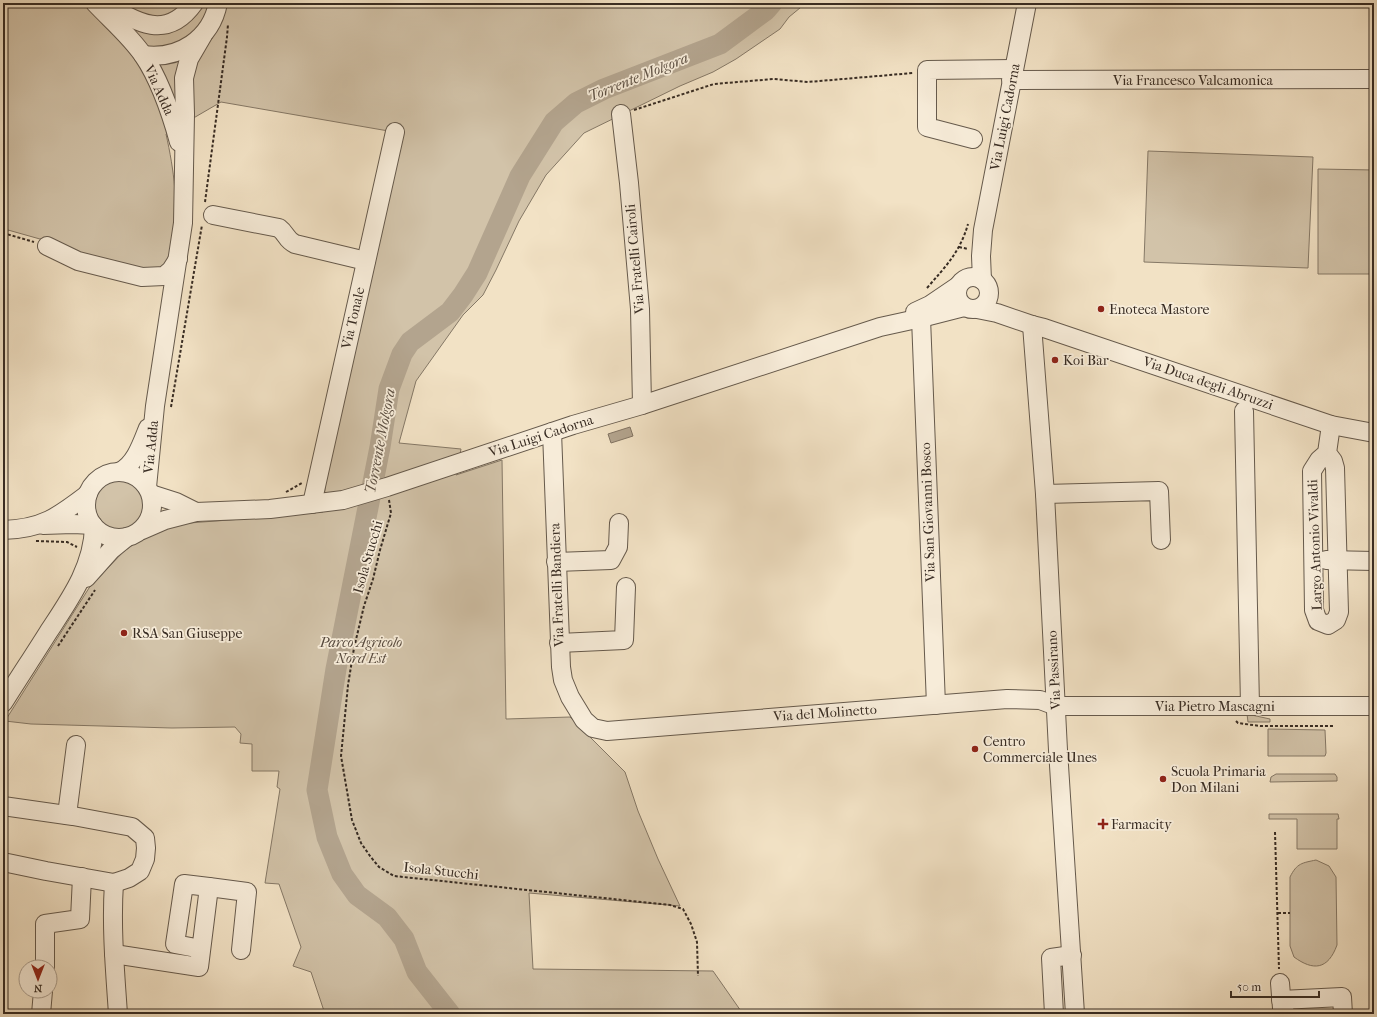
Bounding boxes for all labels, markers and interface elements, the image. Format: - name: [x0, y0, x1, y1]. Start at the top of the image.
- water label: Torrente Molgora: [585, 49, 691, 105]
- street label: Via Adda: [140, 61, 178, 118]
- street label: Via Luigi Cadorna: [986, 61, 1024, 173]
- street label: Via Francesco Valcamonica: [1112, 72, 1273, 89]
- street label: Via Fratelli Cairoli: [622, 203, 648, 316]
- street label: Via Tonale: [337, 285, 368, 352]
- place label: Enoteca Mastore: [1109, 301, 1210, 318]
- marker: Enoteca Mastore: [1096, 304, 1106, 314]
- place label: Koi Bar: [1063, 352, 1109, 369]
- street label: Via Duca degli Abruzzi: [1140, 352, 1275, 413]
- marker: Koi Bar: [1050, 355, 1060, 365]
- water label: Torrente Molgora: [361, 387, 399, 495]
- street label: Via Luigi Cadorna: [486, 411, 596, 461]
- street label: Via Adda: [140, 419, 162, 475]
- street label: Via San Giovanni Bosco: [917, 442, 939, 583]
- street label: Largo Antonio Vivaldi: [1304, 479, 1326, 611]
- street label: Isola Stucchi: [349, 518, 387, 596]
- street label: Via Fratelli Bandiera: [546, 522, 568, 648]
- place label: RSA San Giuseppe: [132, 625, 242, 642]
- marker: RSA San Giuseppe: [119, 628, 129, 638]
- street label: Via Passirano: [1043, 630, 1065, 711]
- park label: Parco Agricolo Nord Est: [319, 634, 402, 667]
- street label: Via Pietro Mascagni: [1154, 698, 1275, 715]
- street label: Via del Molinetto: [772, 701, 877, 725]
- place label: Centro Commerciale Unes: [983, 733, 1097, 766]
- marker: Centro Commerciale Unes: [970, 744, 980, 754]
- place label: Scuola Primaria Don Milani: [1171, 763, 1266, 796]
- marker: Scuola Primaria Don Milani: [1158, 774, 1168, 784]
- place label: Farmacity: [1111, 816, 1172, 833]
- marker: Farmacity: [1098, 819, 1108, 829]
- street label: Isola Stucchi: [403, 859, 479, 883]
- north arrow: [18, 959, 58, 999]
- scale bar: [1231, 973, 1319, 999]
- text: 50 m: [1237, 980, 1261, 994]
- text: N: [33, 982, 42, 995]

